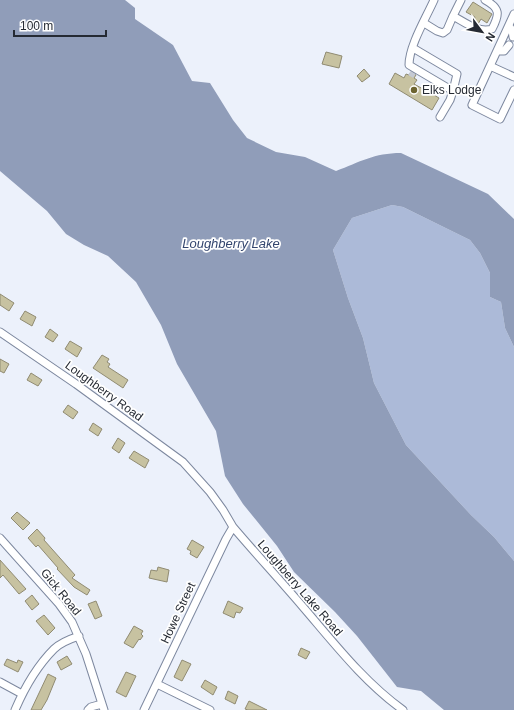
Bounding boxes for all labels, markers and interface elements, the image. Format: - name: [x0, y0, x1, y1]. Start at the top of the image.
- scale bar: [14, 12, 106, 38]
- north arrow: [462, 12, 502, 52]
- text: 100 m: [20, 19, 53, 33]
- text: N: [483, 31, 498, 44]
- place label: Elks Lodge: [422, 83, 482, 97]
- marker: Elks Lodge: [409, 85, 419, 95]
- water label: Loughberry Lake: [182, 236, 280, 251]
- street label: Loughberry Road: [62, 358, 146, 424]
- street label: Loughberry Lake Road: [255, 537, 345, 639]
- street label: Gick Road: [38, 566, 84, 618]
- street label: Howe Street: [158, 580, 199, 646]

